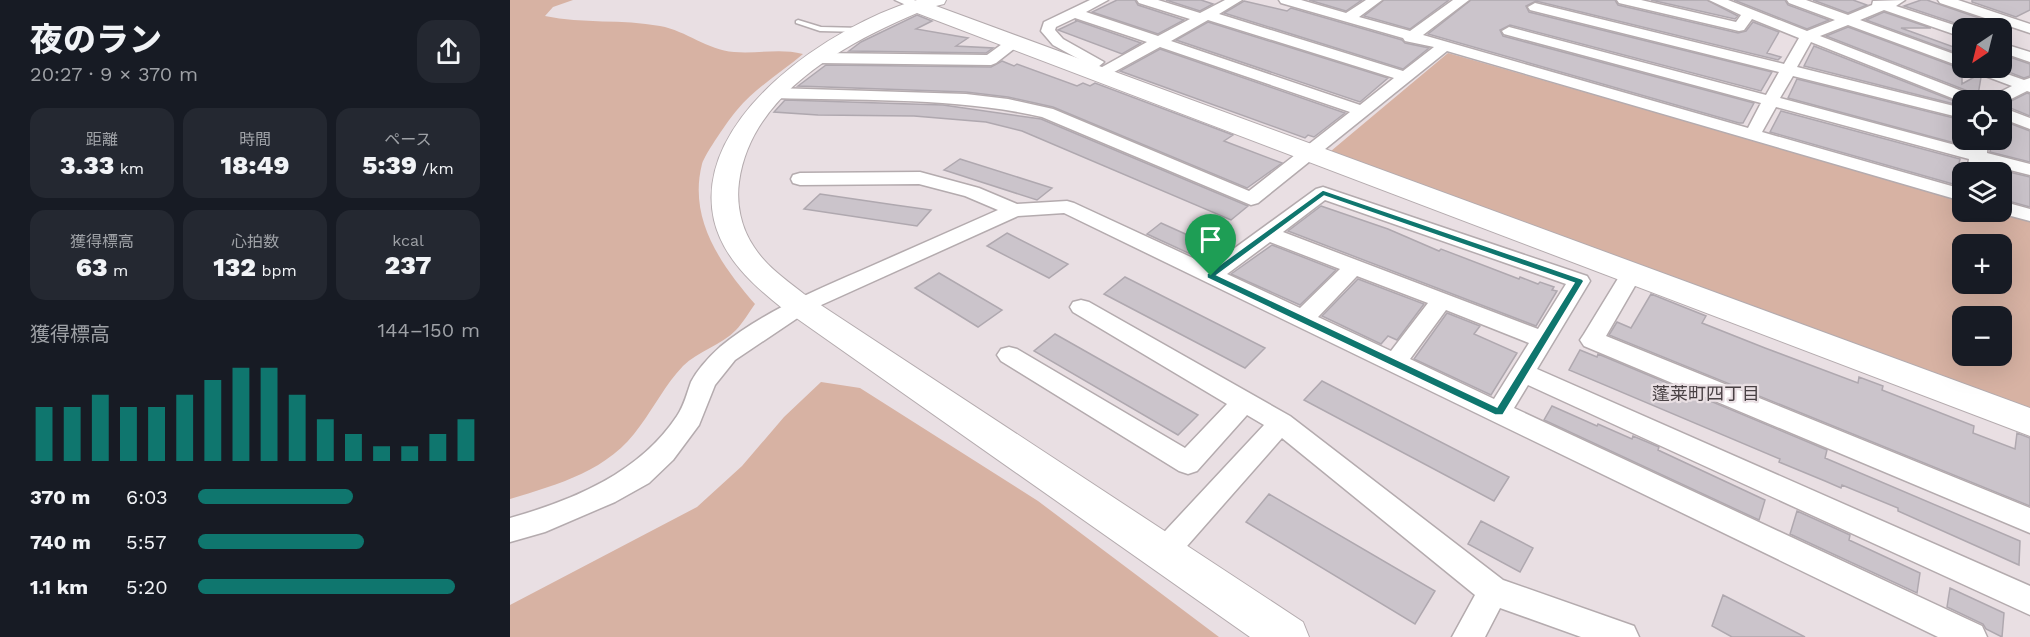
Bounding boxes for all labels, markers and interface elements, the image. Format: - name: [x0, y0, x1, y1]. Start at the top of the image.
- north arrow: [1952, 18, 2012, 78]
- map controls: [1952, 18, 2012, 366]
- text: 夜のラン: [30, 20, 162, 59]
- button: share: [417, 20, 480, 83]
- text: 20:27 · 9 × 370 m: [30, 62, 198, 86]
- button: locate: [1952, 90, 2012, 150]
- text: 距離: [86, 130, 118, 149]
- text: 時間: [239, 130, 271, 149]
- text: ペース: [384, 130, 432, 149]
- text: 3.33: [60, 150, 114, 180]
- text: 18:49: [220, 150, 290, 180]
- text: 5:39: [362, 150, 417, 180]
- text: km: [114, 159, 144, 178]
- text: /km: [417, 159, 454, 178]
- button: layers: [1952, 162, 2012, 222]
- pin: [1185, 214, 1236, 276]
- icon: arrive: [1194, 223, 1227, 256]
- text: kcal: [392, 231, 424, 250]
- text: 獲得標高: [70, 232, 134, 251]
- text: 心拍数: [231, 232, 279, 251]
- button: +: [1952, 234, 2012, 294]
- text: 237: [385, 250, 431, 280]
- text: 63: [76, 252, 107, 282]
- text: 132: [213, 252, 256, 282]
- text: m: [107, 261, 128, 280]
- text: bpm: [256, 261, 297, 280]
- button: −: [1952, 306, 2012, 366]
- text: 144–150 m: [378, 318, 480, 342]
- text: 獲得標高: [30, 322, 110, 346]
- district label: 蓬莱町四丁目: [1652, 383, 1760, 404]
- text: 370 m: [30, 485, 90, 509]
- text: 6:03: [126, 485, 168, 509]
- text: 740 m: [30, 530, 91, 554]
- text: 5:57: [126, 530, 166, 554]
- text: 1.1 km: [30, 575, 88, 599]
- text: 5:20: [126, 575, 168, 599]

